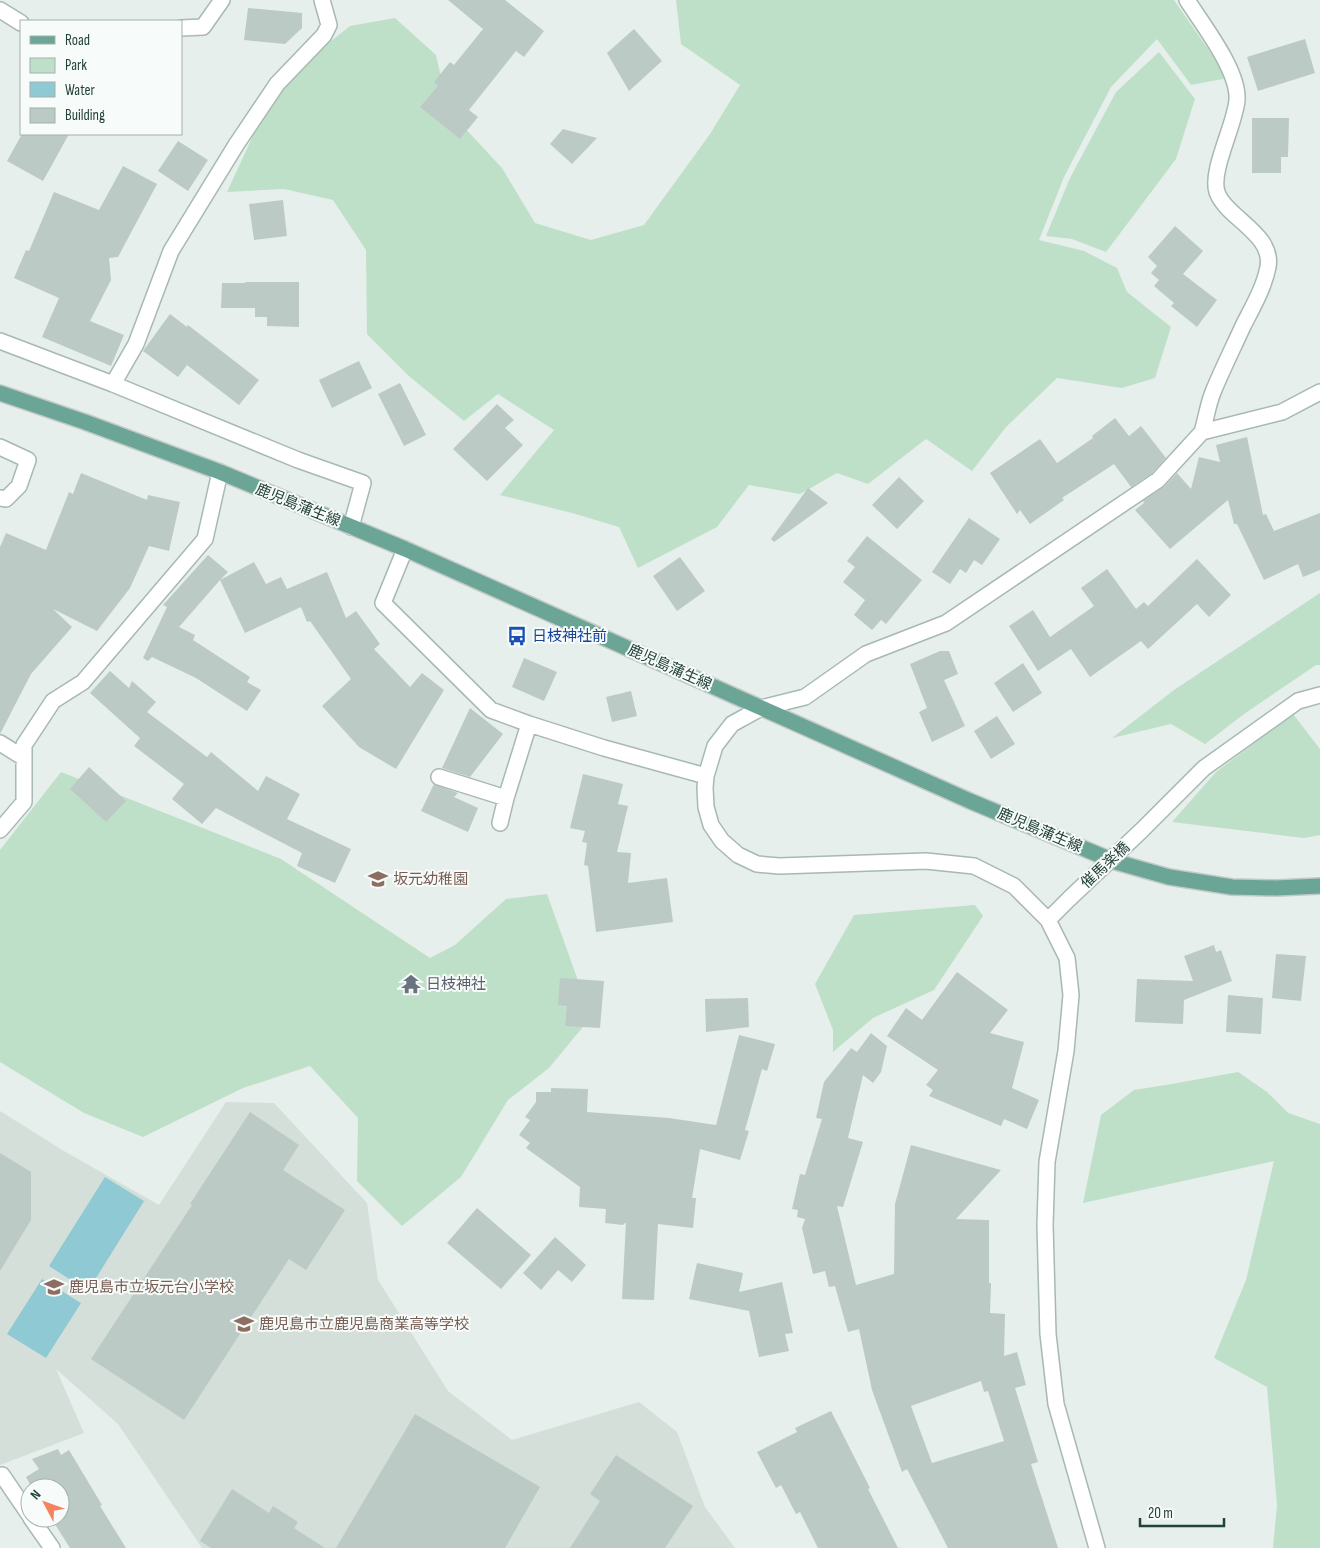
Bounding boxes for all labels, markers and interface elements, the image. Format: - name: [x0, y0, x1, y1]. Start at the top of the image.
- legend: [20, 20, 182, 135]
- text: Road: [65, 31, 90, 50]
- text: Park: [65, 56, 87, 75]
- text: Water: [65, 81, 96, 100]
- text: Building: [65, 106, 105, 125]
- street label: 鹿児島蒲生線: [253, 480, 343, 531]
- bus stop icon: 日枝神社前: [506, 625, 528, 647]
- place label: 日枝神社前: [532, 627, 607, 646]
- street label: 鹿児島蒲生線: [625, 640, 715, 694]
- street label: 鹿児島蒲生線: [995, 804, 1085, 857]
- street label: 催馬楽橋: [1077, 838, 1134, 893]
- school or university icon: 坂元幼稚園: [367, 868, 389, 890]
- place label: 坂元幼稚園: [393, 870, 468, 889]
- temple icon: 日枝神社: [400, 973, 422, 995]
- place label: 日枝神社: [426, 975, 486, 994]
- school or university icon: 鹿児島市立坂元台小学校: [43, 1276, 65, 1298]
- place label: 鹿児島市立坂元台小学校: [69, 1278, 234, 1297]
- school or university icon: 鹿児島市立鹿児島商業高等学校: [233, 1313, 255, 1335]
- place label: 鹿児島市立鹿児島商業高等学校: [259, 1315, 469, 1334]
- north arrow: [20, 1478, 70, 1528]
- text: N: [27, 1486, 44, 1503]
- scale bar: [1140, 1496, 1224, 1528]
- text: 20 m: [1148, 1504, 1173, 1523]

